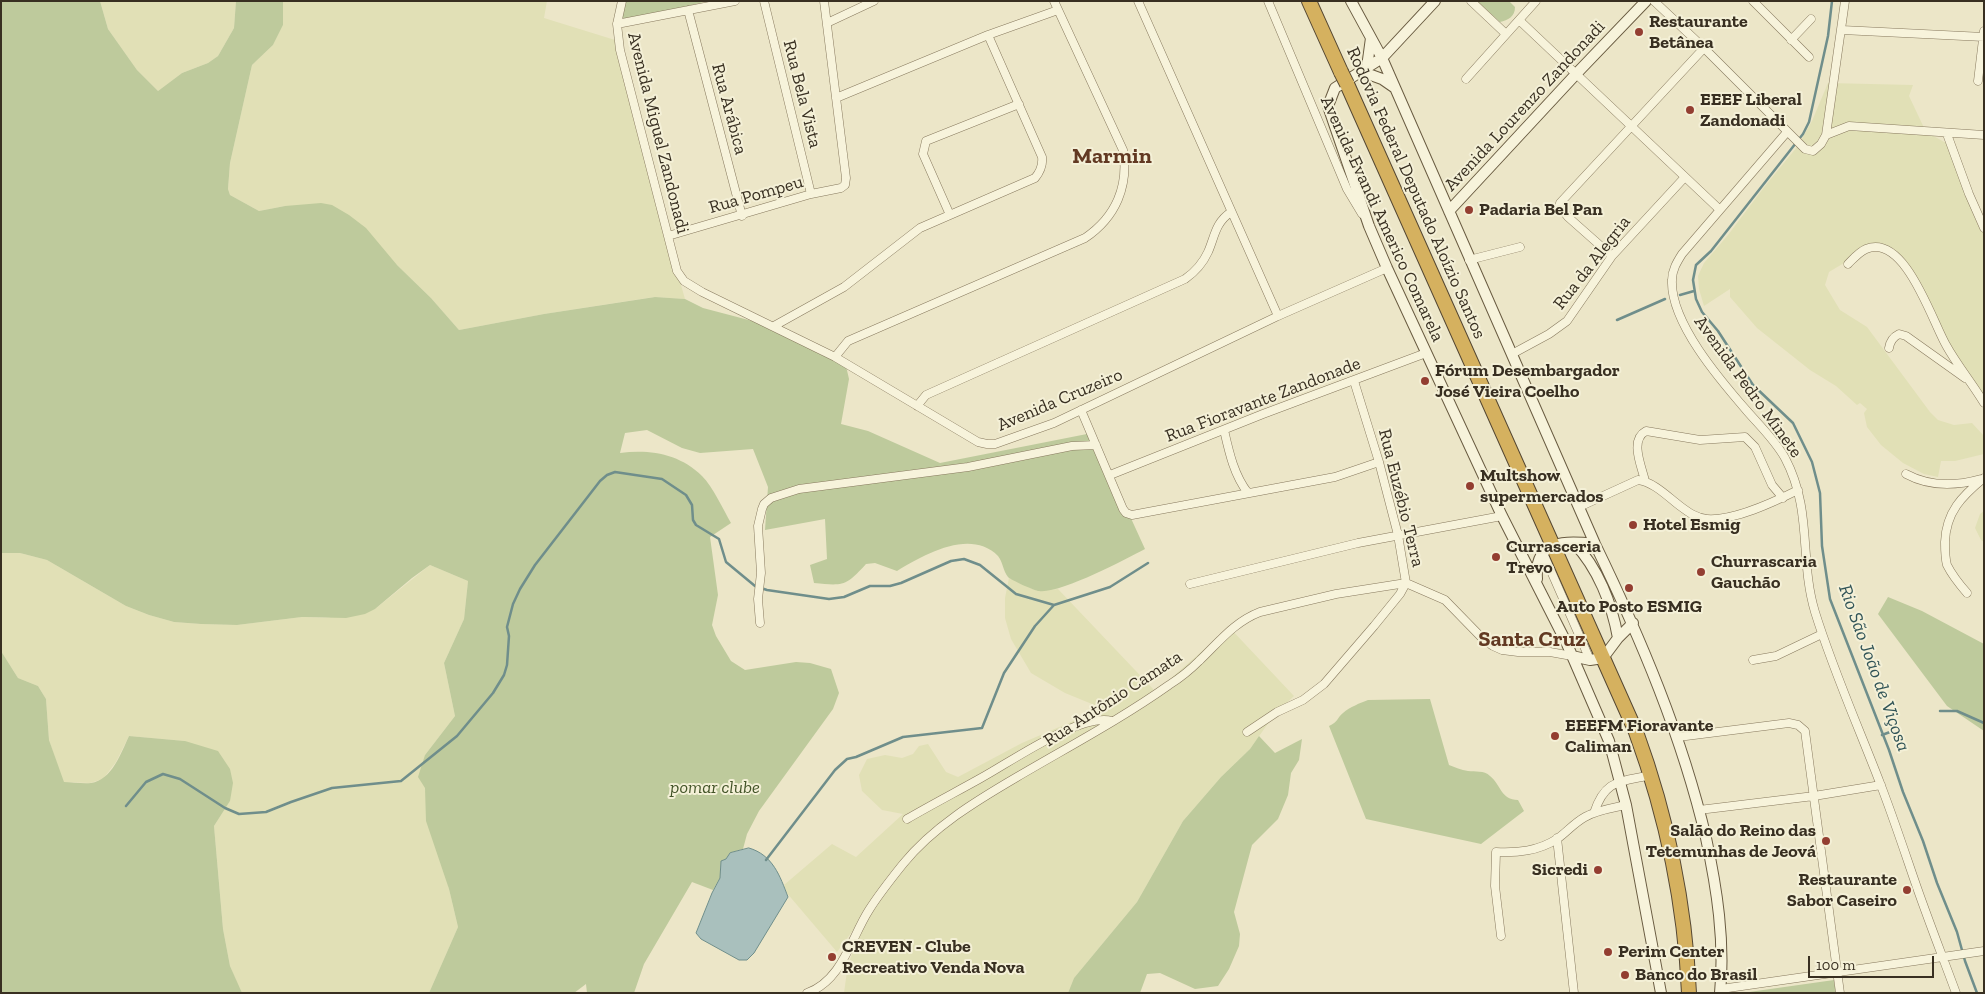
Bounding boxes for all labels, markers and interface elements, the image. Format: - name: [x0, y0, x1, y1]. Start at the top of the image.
- place label: Restaurante Betânea: [1649, 11, 1748, 54]
- street label: Avenida Lourenzo Zandonadi: [1440, 16, 1610, 196]
- marker: Restaurante Betânea: [1633, 26, 1645, 38]
- street label: Avenida Miguel Zandonadi: [623, 30, 693, 236]
- street label: Rua Bela Vista: [778, 38, 826, 150]
- street label: Rodovia Federal Deputado Aloízio Santos: [1342, 44, 1490, 342]
- street label: Rua Arábica: [706, 61, 752, 157]
- place label: EEEF Liberal Zandonadi: [1700, 89, 1802, 132]
- street label: Avenida Evandi Americo Comarela: [1315, 93, 1449, 345]
- marker: EEEF Liberal Zandonadi: [1684, 104, 1696, 116]
- district label: Marmin: [1072, 144, 1152, 170]
- street label: Rua Pompeu: [706, 171, 806, 219]
- place label: Padaria Bel Pan: [1479, 199, 1603, 221]
- marker: Padaria Bel Pan: [1463, 204, 1475, 216]
- street label: Rua da Alegria: [1549, 212, 1635, 314]
- street label: Avenida Pedro Minete: [1689, 312, 1807, 462]
- street label: Rua Fioravante Zandonade: [1162, 353, 1364, 447]
- place label: Fórum Desembargador José Vieira Coelho: [1435, 360, 1620, 402]
- street label: Avenida Cruzeiro: [994, 364, 1126, 436]
- marker: Fórum Desembargador José Vieira Coelho: [1419, 375, 1431, 387]
- street label: Rua Euzébio Terra: [1373, 427, 1429, 569]
- place label: Multshow supermercados: [1480, 465, 1604, 508]
- marker: Multshow supermercados: [1464, 480, 1476, 492]
- place label: Hotel Esmig: [1643, 514, 1740, 536]
- marker: Hotel Esmig: [1627, 519, 1639, 531]
- place label: Currasceria Trevo: [1506, 536, 1601, 578]
- marker: Currasceria Trevo: [1490, 551, 1502, 563]
- place label: Churrascaria Gauchão: [1711, 551, 1817, 594]
- marker: Churrascaria Gauchão: [1695, 566, 1707, 578]
- water label: Rio São João de Viçosa: [1833, 581, 1915, 755]
- marker: Auto Posto ESMIG: [1623, 582, 1635, 594]
- place label: Auto Posto ESMIG: [1556, 596, 1702, 618]
- district label: Santa Cruz: [1478, 627, 1586, 653]
- street label: Rua Antônio Camata: [1040, 646, 1186, 752]
- place label: EEEFM Fioravante Caliman: [1565, 715, 1714, 758]
- marker: EEEFM Fioravante Caliman: [1549, 730, 1561, 742]
- park label: pomar clube: [670, 777, 760, 799]
- place label: Salão do Reino das Tetemunhas de Jeová: [1645, 820, 1816, 862]
- marker: Salão do Reino das Tetemunhas de Jeová: [1820, 835, 1832, 847]
- place label: Sicredi: [1532, 859, 1588, 881]
- marker: Sicredi: [1592, 864, 1604, 876]
- place label: Restaurante Sabor Caseiro: [1787, 869, 1897, 912]
- marker: Restaurante Sabor Caseiro: [1901, 884, 1913, 896]
- place label: CREVEN - Clube Recreativo Venda Nova: [842, 936, 1025, 979]
- place label: Perim Center: [1618, 941, 1724, 963]
- marker: Perim Center: [1602, 946, 1614, 958]
- scale bar: [1810, 946, 1936, 978]
- marker: CREVEN - Clube Recreativo Venda Nova: [826, 951, 838, 963]
- text: 100 m: [1816, 956, 1855, 974]
- place label: Banco do Brasil: [1635, 964, 1757, 986]
- marker: Banco do Brasil: [1619, 969, 1631, 981]

